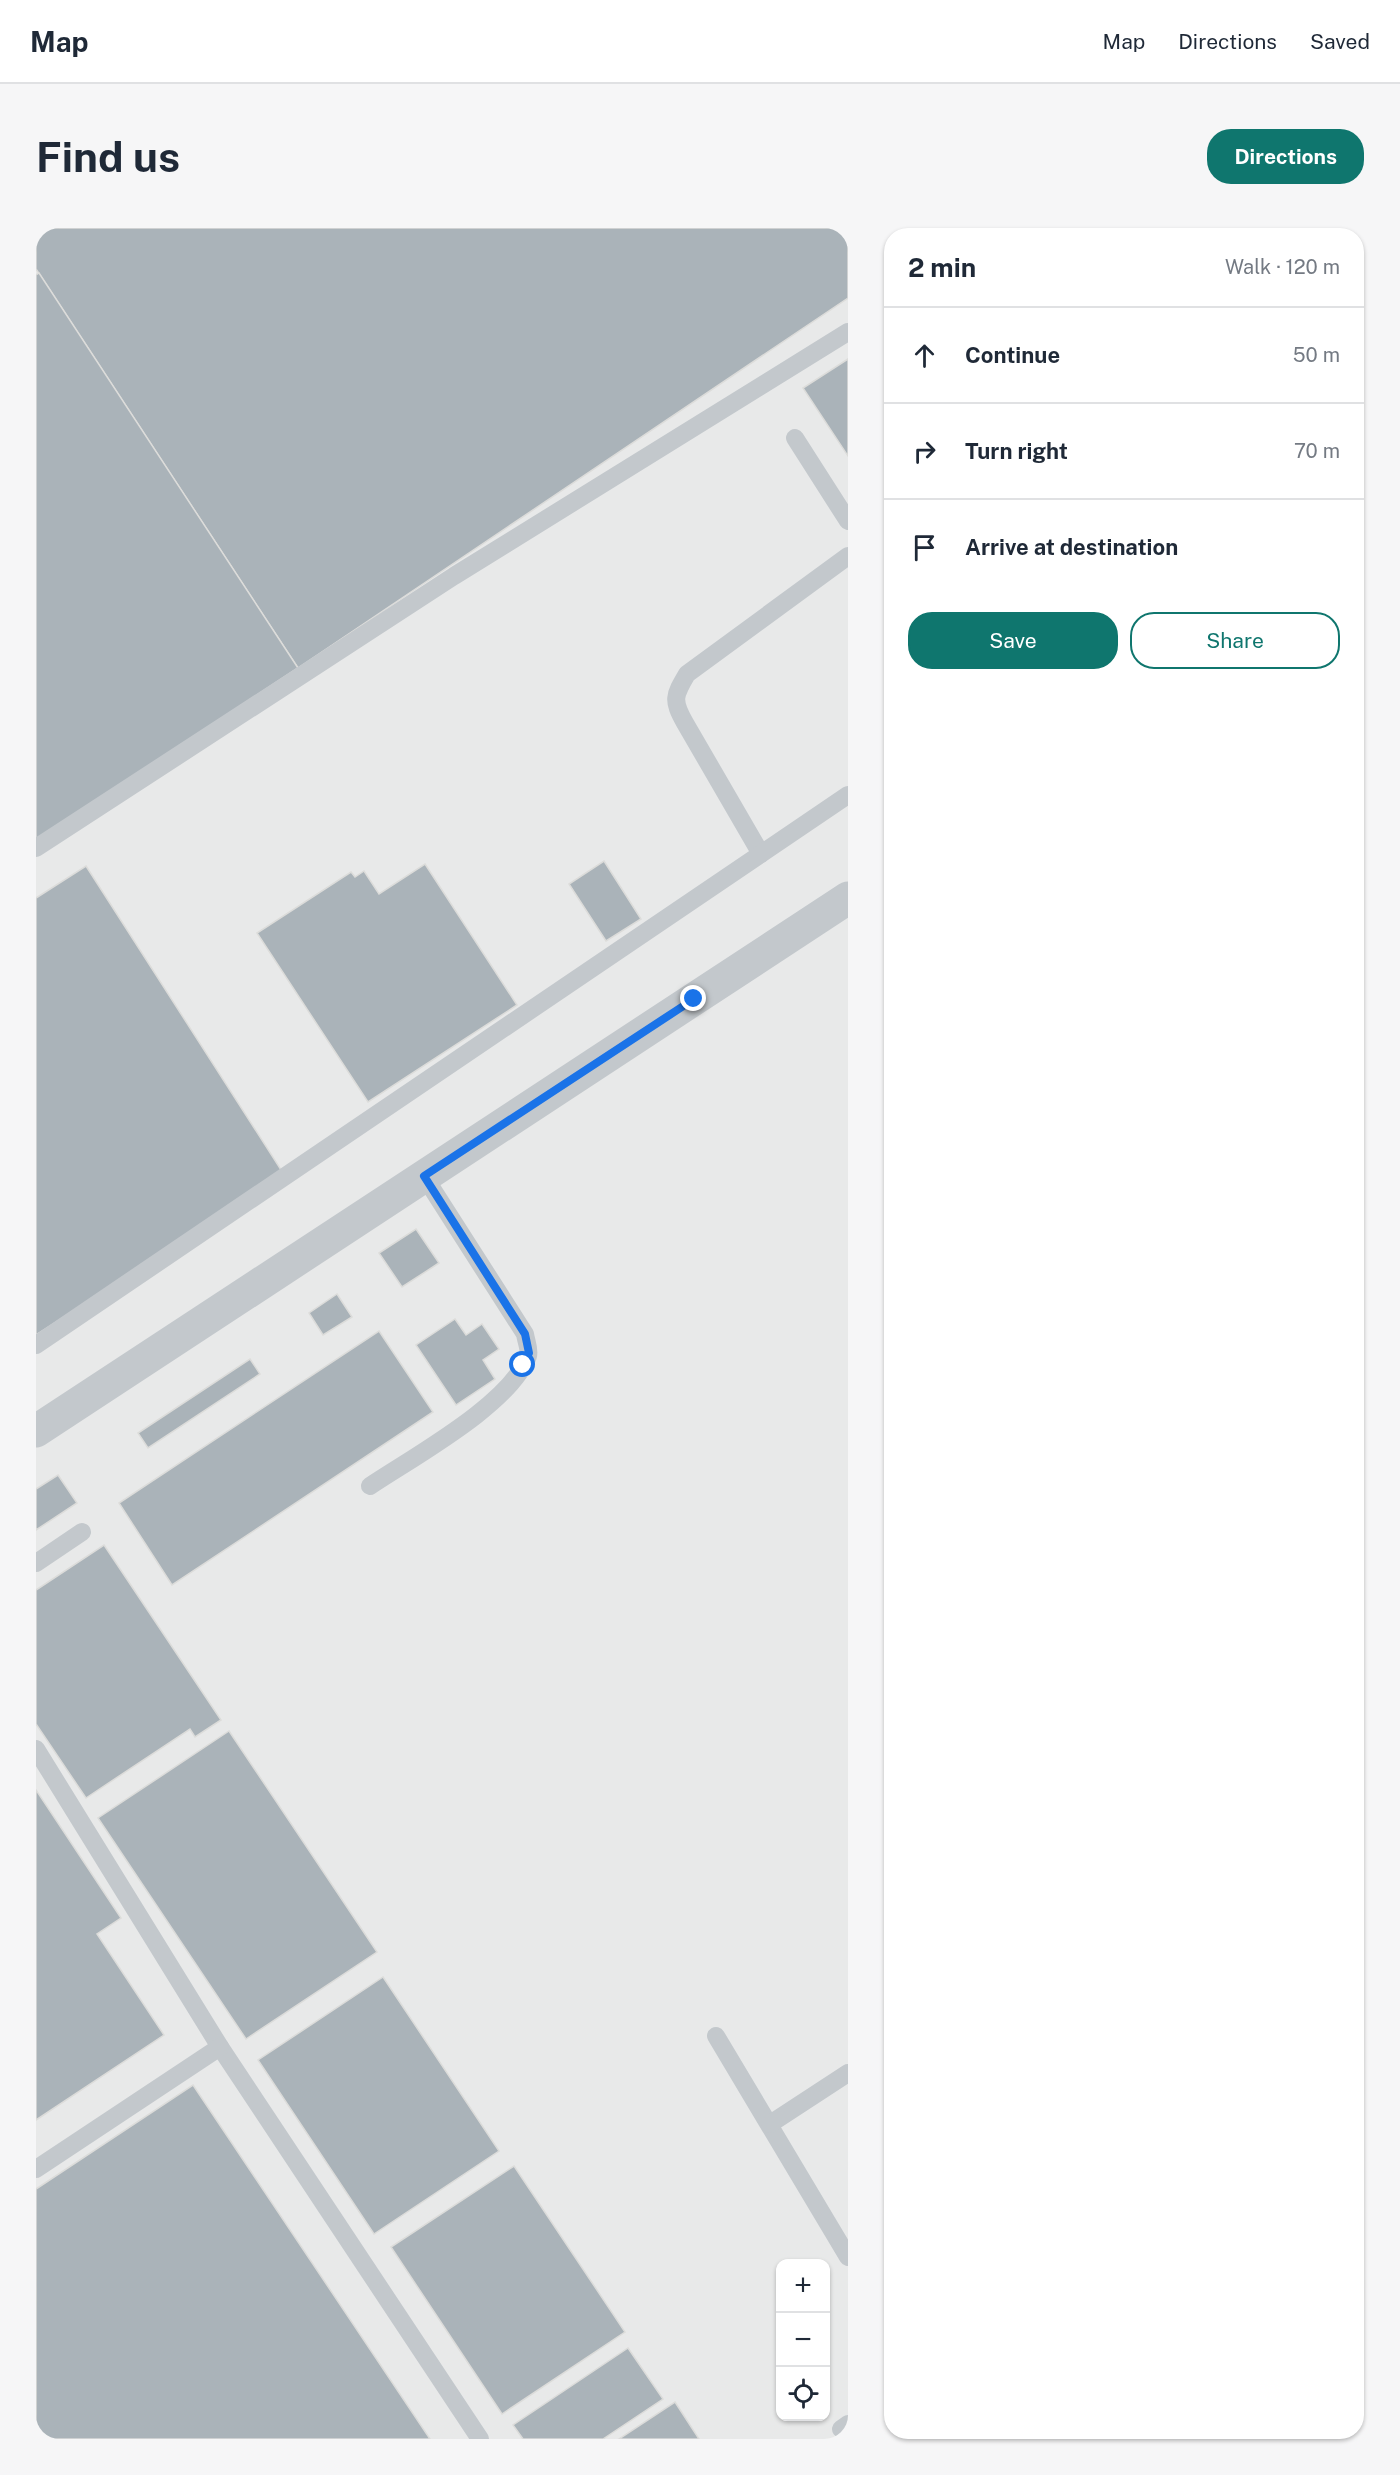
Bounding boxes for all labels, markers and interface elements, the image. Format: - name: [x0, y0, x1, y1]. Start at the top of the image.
- text: Map: [30, 25, 89, 58]
- text: Map: [1103, 29, 1145, 54]
- text: Directions: [1178, 29, 1277, 54]
- text: Saved: [1310, 29, 1370, 54]
- button: Directions: [1207, 129, 1364, 184]
- text: Find us: [36, 132, 180, 181]
- text: 2 min: [908, 252, 976, 283]
- text: Walk · 120 m: [1225, 255, 1340, 279]
- icon: ahead: [908, 339, 941, 372]
- text: Continue: [965, 342, 1060, 368]
- text: 50 m: [1293, 343, 1340, 367]
- icon: right: [908, 435, 941, 468]
- text: Turn right: [965, 438, 1068, 464]
- text: 70 m: [1294, 439, 1340, 463]
- icon: arrive: [908, 531, 941, 564]
- text: Arrive at destination: [965, 534, 1178, 560]
- button: Save: [908, 612, 1118, 669]
- button: Share: [1130, 612, 1340, 669]
- route end: [680, 985, 706, 1011]
- route start: [509, 1351, 535, 1377]
- map controls: [776, 2259, 830, 2421]
- button: +: [776, 2259, 830, 2313]
- button: −: [776, 2313, 830, 2367]
- button: locate: [776, 2367, 830, 2421]

